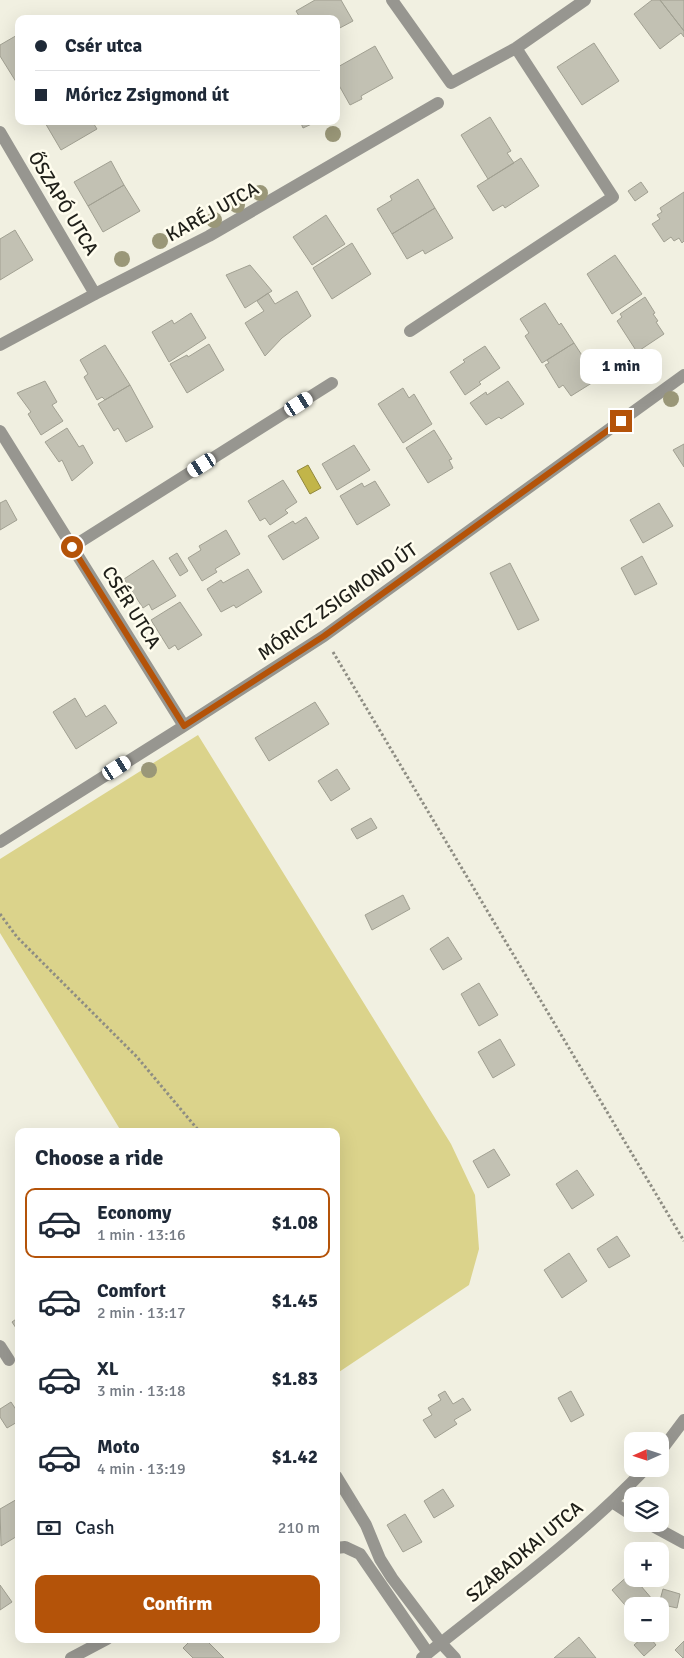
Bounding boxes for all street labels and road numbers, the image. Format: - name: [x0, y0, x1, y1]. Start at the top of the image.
- street label: ŐSZAPÓ UTCA: [23, 147, 104, 260]
- street label: KARÉJ UTCA: [162, 176, 263, 247]
- street label: MÓRICZ ZSIGMOND ÚT: [253, 537, 423, 666]
- street label: CSÉR UTCA: [96, 562, 166, 654]
- street label: SZABADKAI UTCA: [461, 1496, 588, 1608]

